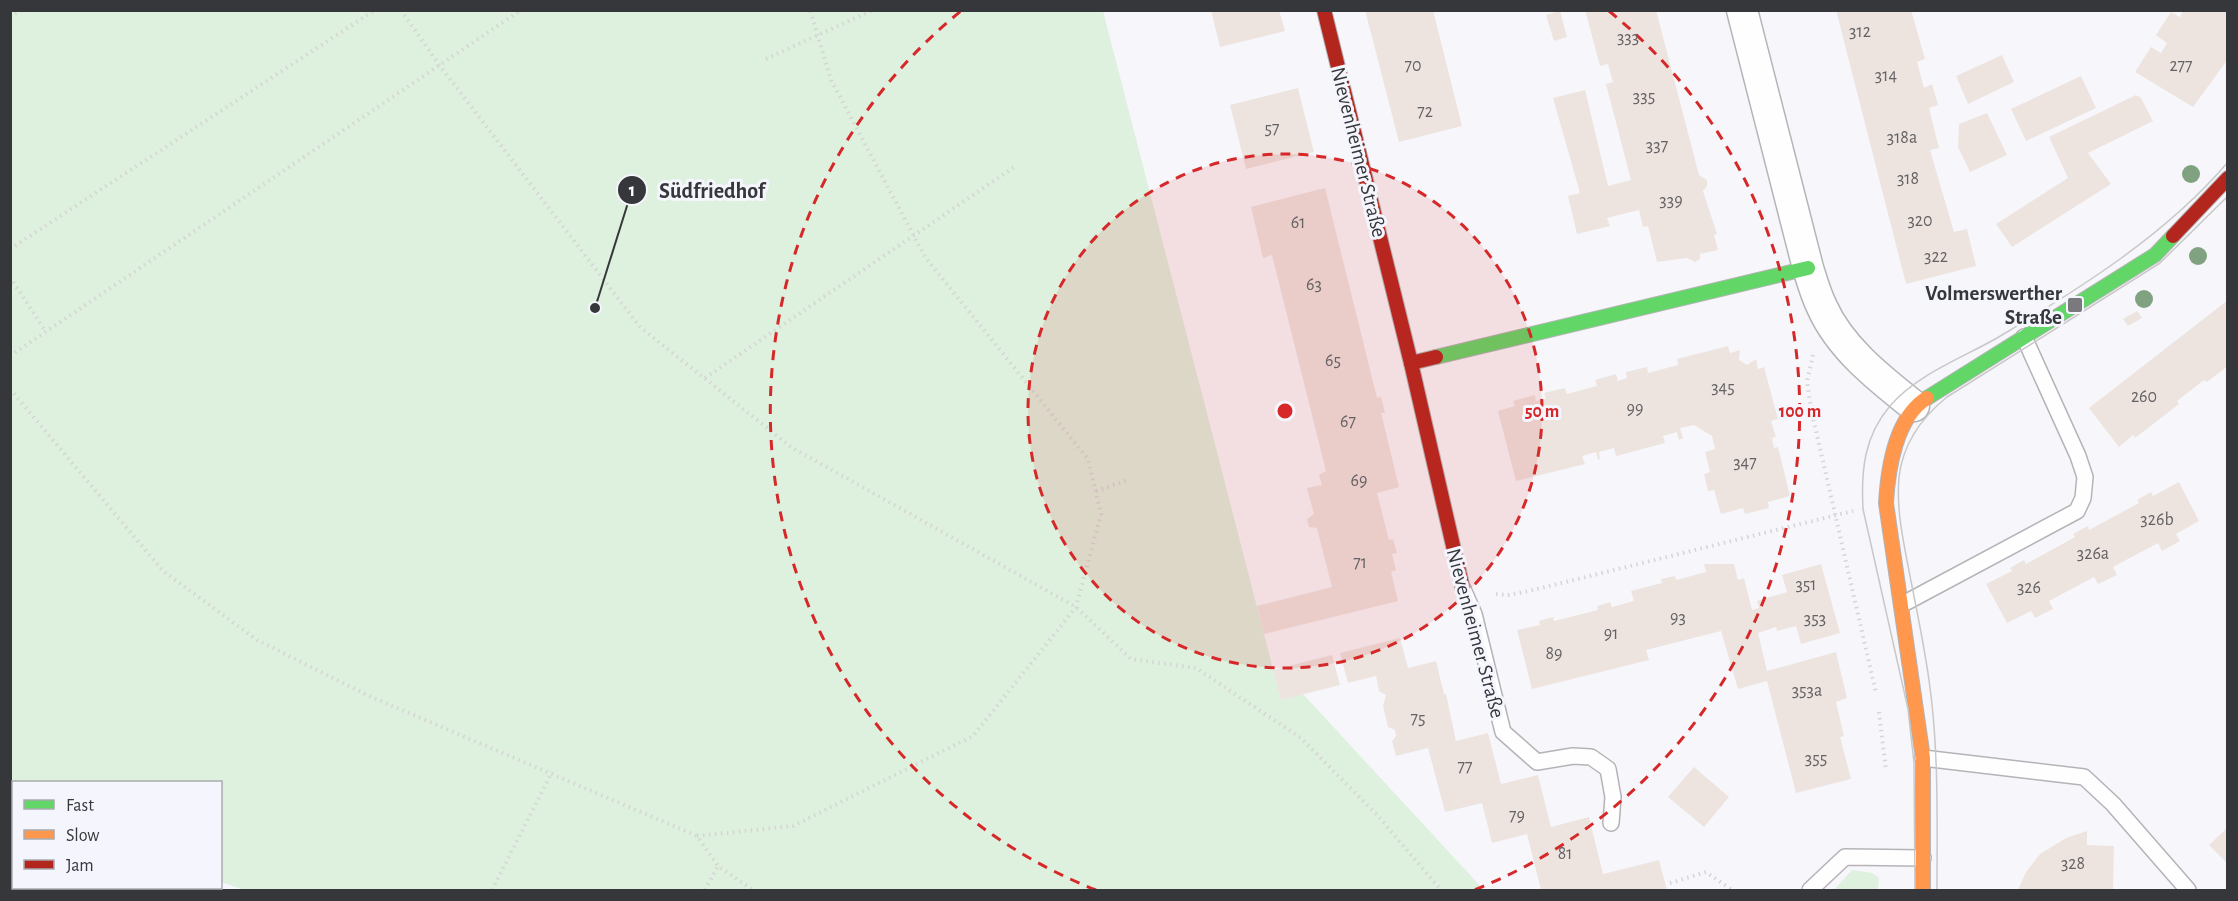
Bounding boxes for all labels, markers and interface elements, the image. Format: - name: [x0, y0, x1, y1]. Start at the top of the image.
- house number: 312: [1849, 23, 1871, 41]
- house number: 333: [1617, 29, 1639, 47]
- house number: 70: [1404, 57, 1422, 75]
- house number: 277: [2169, 57, 2193, 75]
- street label: Nievenheimer Straße: [1327, 65, 1390, 239]
- house number: 314: [1875, 67, 1897, 85]
- house number: 335: [1633, 88, 1655, 106]
- house number: 72: [1417, 103, 1433, 121]
- house number: 57: [1264, 120, 1280, 138]
- house number: 318a: [1887, 129, 1917, 147]
- house number: 337: [1646, 137, 1668, 155]
- callout: Südfriedhof: [617, 170, 777, 210]
- house number: 318: [1897, 170, 1919, 188]
- text: Südfriedhof: [659, 180, 767, 202]
- text: 1: [629, 182, 635, 200]
- house number: 339: [1659, 192, 1683, 210]
- house number: 320: [1907, 212, 1933, 230]
- house number: 61: [1291, 214, 1305, 232]
- house number: 322: [1924, 248, 1948, 266]
- house number: 63: [1306, 276, 1322, 294]
- place label: Volmerswerther Straße: [1925, 283, 2063, 328]
- marker: Volmerswerther Straße: [2066, 296, 2084, 314]
- house number: 65: [1325, 352, 1341, 370]
- house number: 345: [1711, 379, 1735, 397]
- house number: 260: [2131, 388, 2157, 406]
- house number: 99: [1627, 400, 1643, 418]
- centre of rings: [1275, 401, 1295, 421]
- text: 50 m: [1525, 403, 1559, 421]
- text: 100 m: [1779, 403, 1821, 421]
- house number: 67: [1340, 413, 1356, 431]
- house number: 347: [1733, 454, 1757, 472]
- house number: 69: [1351, 472, 1367, 490]
- house number: 326b: [2140, 511, 2174, 529]
- house number: 326a: [2077, 545, 2109, 563]
- street label: Nievenheimer Straße: [1443, 546, 1508, 720]
- house number: 71: [1353, 554, 1367, 572]
- house number: 351: [1795, 576, 1817, 594]
- house number: 326: [2017, 579, 2041, 597]
- house number: 93: [1670, 609, 1686, 627]
- house number: 353: [1804, 610, 1826, 628]
- house number: 91: [1604, 625, 1618, 643]
- house number: 89: [1546, 645, 1563, 663]
- house number: 353a: [1792, 682, 1822, 700]
- house number: 75: [1410, 710, 1426, 728]
- house number: 355: [1805, 750, 1827, 768]
- house number: 77: [1457, 758, 1473, 776]
- legend: [12, 781, 222, 889]
- text: Fast: [66, 797, 94, 815]
- house number: 79: [1509, 807, 1525, 825]
- text: Slow: [66, 827, 99, 845]
- house number: 81: [1558, 845, 1572, 863]
- house number: 328: [2061, 855, 2085, 873]
- text: Jam: [66, 857, 94, 875]

